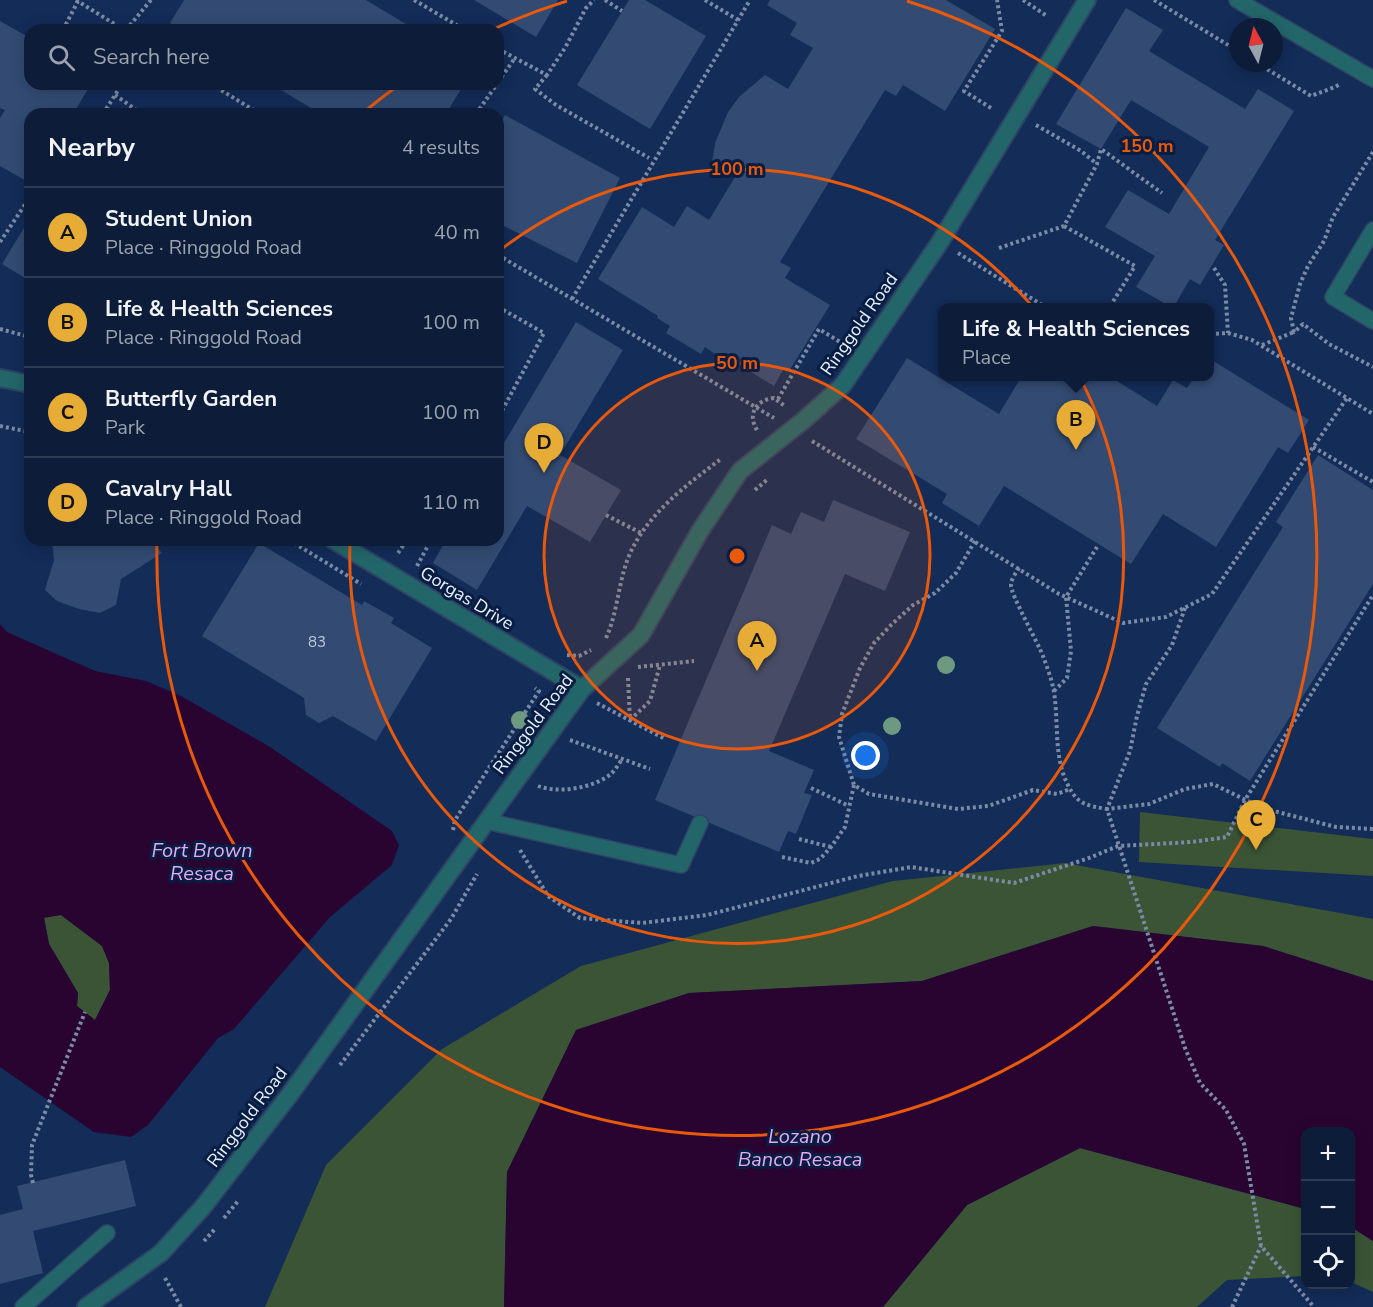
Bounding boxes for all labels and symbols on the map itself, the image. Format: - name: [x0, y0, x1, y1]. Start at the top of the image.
- north arrow: [1229, 18, 1283, 72]
- text: 150 m: [1120, 134, 1174, 158]
- text: 100 m: [710, 157, 764, 181]
- street label: Ringgold Road: [815, 268, 903, 380]
- text: 50 m: [716, 351, 758, 375]
- pin: B: [1056, 400, 1096, 450]
- pin: D: [524, 424, 564, 473]
- centre of rings: [727, 546, 747, 566]
- street label: Gorgas Drive: [416, 561, 518, 635]
- pin: A: [738, 622, 777, 671]
- house number: 83: [308, 632, 326, 652]
- street label: Ringgold Road: [487, 669, 579, 779]
- your location: [851, 741, 880, 770]
- pin: C: [1236, 800, 1276, 850]
- water label: Fort Brown Resaca: [151, 837, 253, 887]
- street label: Ringgold Road: [201, 1062, 293, 1172]
- water label: Lozano Banco Resaca: [738, 1123, 862, 1173]

